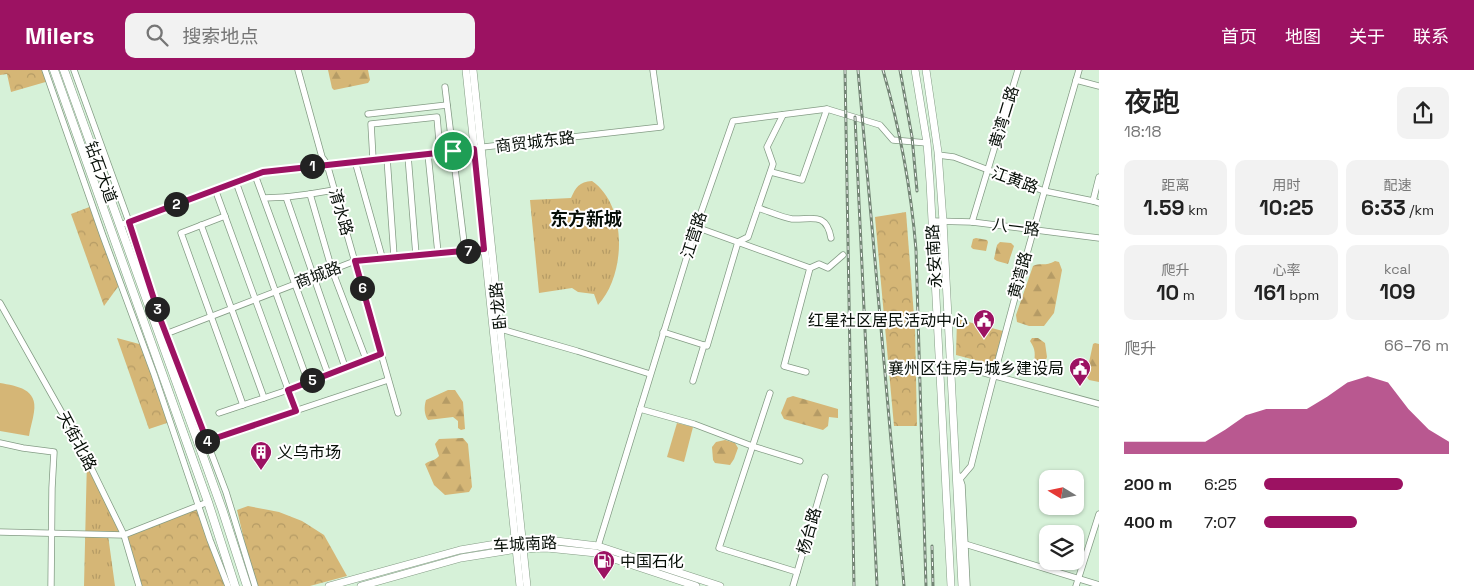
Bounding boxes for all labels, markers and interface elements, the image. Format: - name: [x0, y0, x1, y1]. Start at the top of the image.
- search box: [125, 13, 475, 58]
- text: Milers: [25, 20, 95, 51]
- icon: search: [143, 21, 171, 49]
- text: 搜索地点: [183, 24, 259, 49]
- text: 首页: [1221, 25, 1257, 48]
- text: 地图: [1285, 25, 1321, 48]
- text: 关于: [1349, 25, 1385, 48]
- text: 联系: [1413, 25, 1449, 48]
- street label: 黄湾二路: [985, 83, 1023, 151]
- text: 夜跑: [1124, 84, 1180, 120]
- button: share: [1397, 87, 1449, 139]
- text: 18:18: [1124, 121, 1161, 142]
- street label: 商贸城东路: [494, 127, 576, 157]
- pin: [432, 130, 474, 172]
- icon: arrive: [439, 137, 467, 165]
- street label: 钻石大道: [80, 138, 122, 206]
- pin: 1: [300, 154, 324, 178]
- text: 1: [309, 157, 316, 175]
- street label: 江黄路: [989, 162, 1041, 198]
- text: 距离: [1162, 176, 1190, 194]
- text: 用时: [1273, 176, 1301, 194]
- text: 配速: [1384, 176, 1412, 194]
- street label: 淯水路: [324, 186, 358, 238]
- pin: 2: [164, 192, 188, 216]
- text: 1.59: [1143, 194, 1185, 221]
- text: 10:25: [1259, 194, 1314, 221]
- text: 6:33: [1361, 194, 1406, 221]
- text: 2: [172, 195, 181, 213]
- text: km: [1185, 201, 1208, 219]
- text: /km: [1406, 201, 1434, 219]
- district label: 东方新城: [550, 207, 622, 230]
- street label: 江营路: [677, 209, 711, 261]
- street label: 八一路: [991, 214, 1041, 240]
- street label: 永安南路: [922, 223, 946, 289]
- pin: 7: [456, 238, 480, 264]
- text: 7: [465, 242, 472, 260]
- street label: 黄湾路: [1004, 249, 1036, 301]
- street label: 商城路: [292, 257, 344, 293]
- text: kcal: [1384, 260, 1411, 278]
- text: 爬升: [1162, 261, 1190, 279]
- text: 心率: [1273, 261, 1301, 279]
- pin: 6: [350, 276, 374, 300]
- text: 109: [1379, 278, 1416, 305]
- text: 6: [358, 279, 367, 297]
- text: 10: [1156, 279, 1179, 306]
- text: 161: [1254, 279, 1286, 306]
- street label: 卧龙路: [485, 281, 511, 331]
- text: m: [1179, 286, 1195, 304]
- text: bpm: [1286, 286, 1319, 304]
- pin: 3: [144, 296, 170, 322]
- text: 3: [153, 300, 162, 318]
- public building icon: 红星社区居民活动中心: [972, 308, 996, 339]
- place label: 红星社区居民活动中心: [808, 310, 968, 331]
- text: 66–76 m: [1384, 335, 1449, 356]
- text: 爬升: [1124, 338, 1156, 359]
- public building icon: 襄州区住房与城乡建设局: [1068, 356, 1092, 387]
- place label: 襄州区住房与城乡建设局: [888, 358, 1064, 379]
- pin: 5: [300, 368, 324, 392]
- text: 5: [308, 371, 317, 389]
- street label: 天街北路: [53, 408, 101, 474]
- pin: 4: [194, 428, 220, 454]
- text: 4: [203, 432, 212, 450]
- building icon: 义乌市场: [249, 440, 273, 471]
- place label: 义乌市场: [277, 442, 341, 463]
- north arrow: [1039, 470, 1084, 515]
- map controls: [1039, 470, 1084, 570]
- text: 200 m: [1124, 474, 1172, 495]
- text: 6:25: [1204, 474, 1237, 495]
- street label: 杨台路: [792, 505, 826, 557]
- text: 400 m: [1124, 512, 1173, 533]
- text: 7:07: [1204, 512, 1236, 533]
- button: layers: [1039, 525, 1084, 570]
- street label: 车城南路: [492, 532, 558, 556]
- fuel station icon: 中国石化: [592, 549, 616, 580]
- place label: 中国石化: [620, 551, 684, 572]

